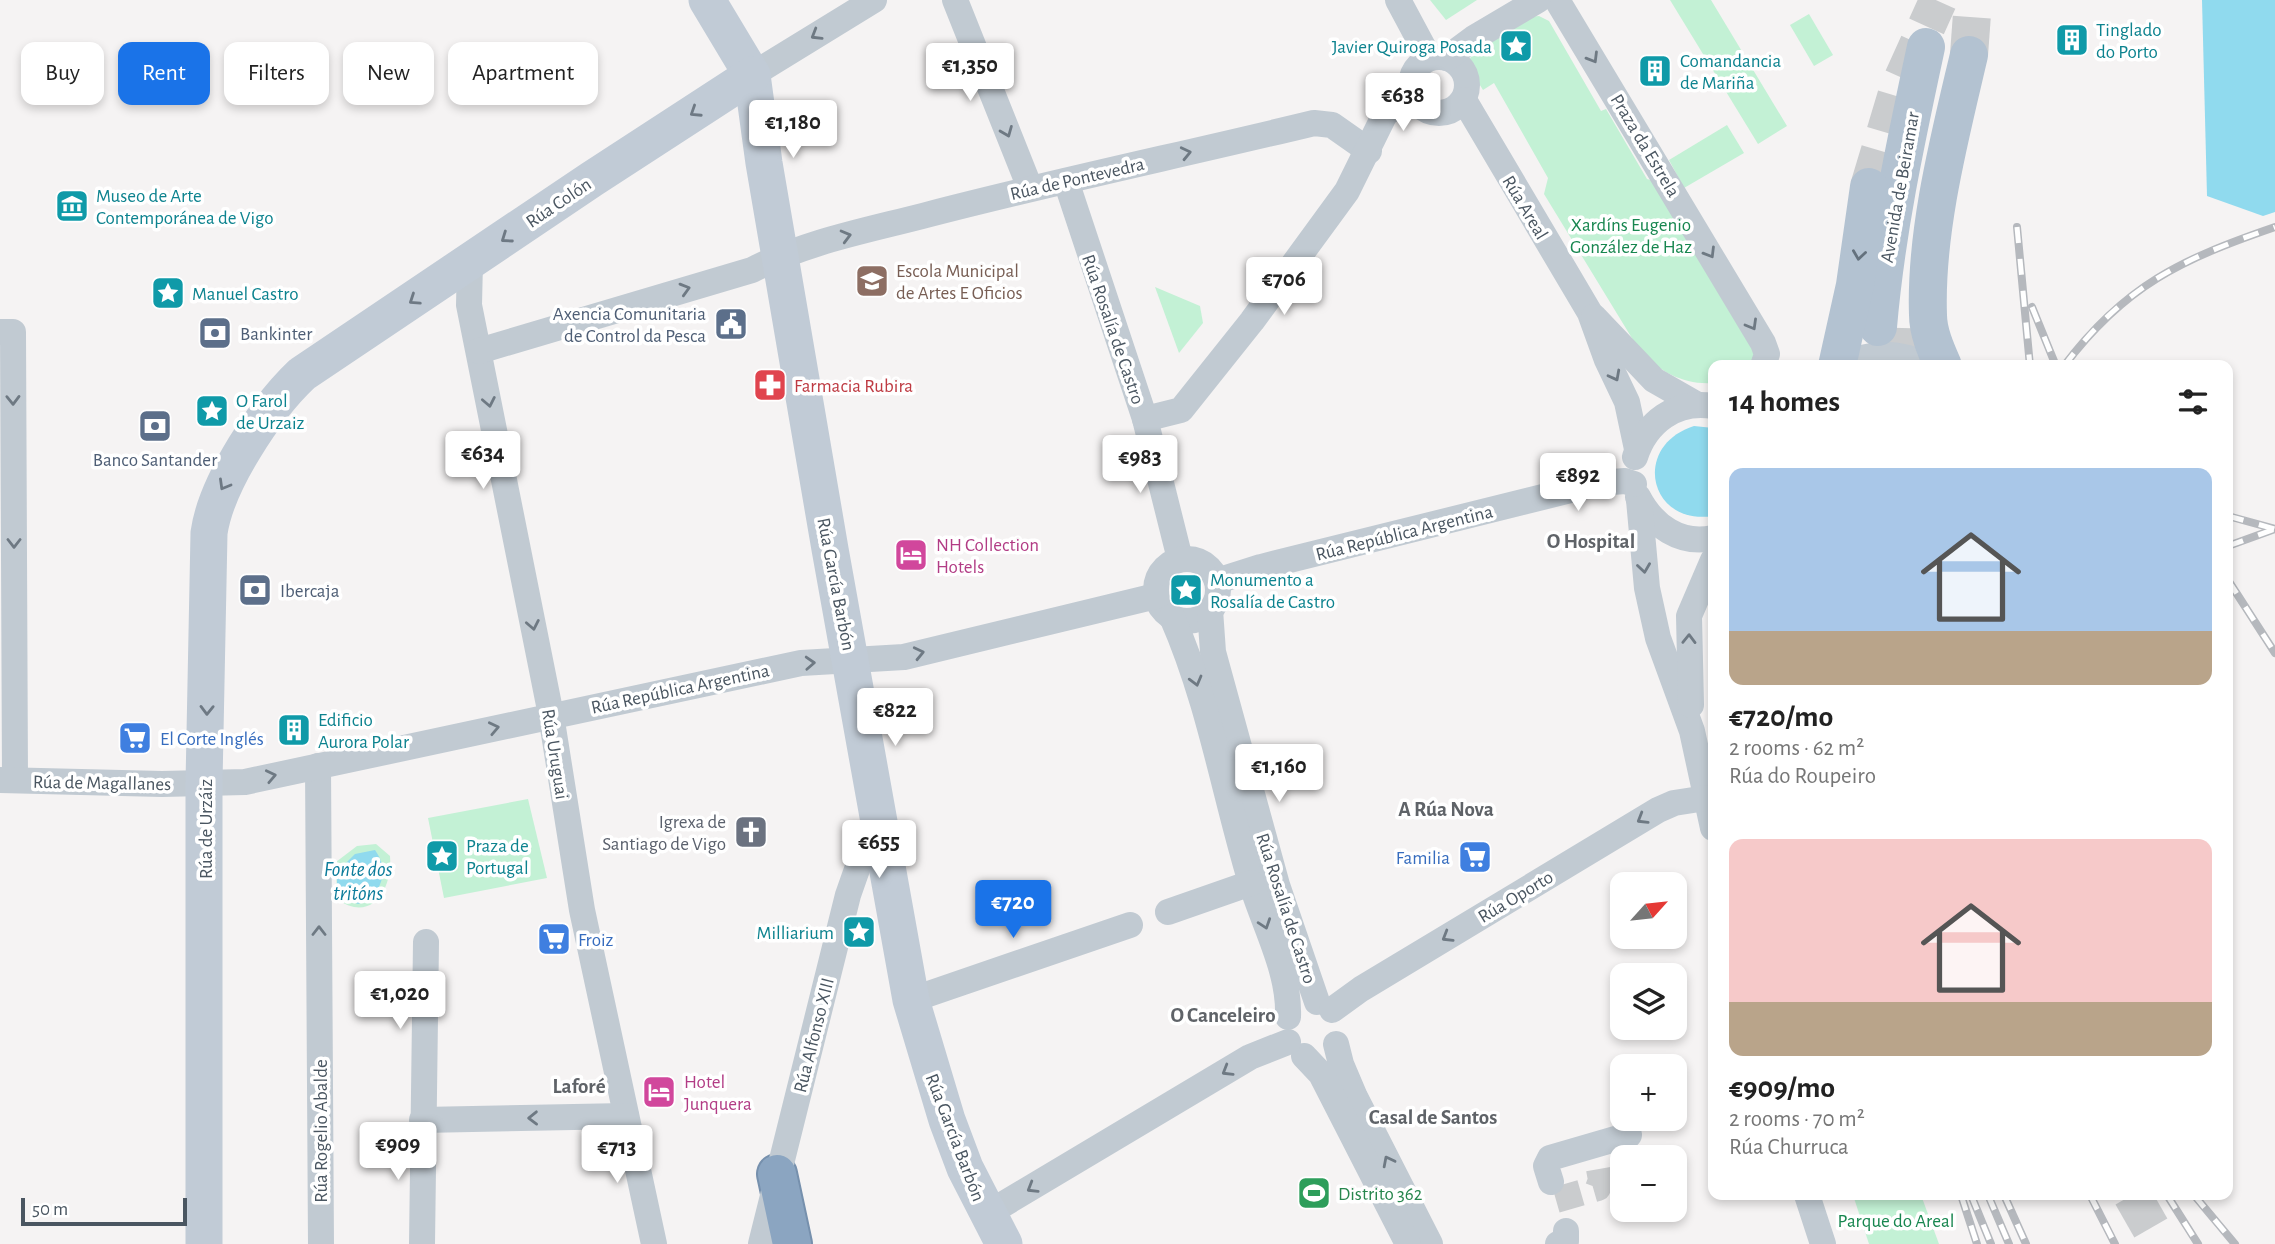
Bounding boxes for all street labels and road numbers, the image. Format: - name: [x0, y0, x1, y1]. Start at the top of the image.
- street label: Praza da Estrela: [1607, 91, 1683, 201]
- street label: Avenida de Beiramar: [1878, 110, 1923, 264]
- street label: Rúa de Pontevedra: [1008, 155, 1147, 204]
- street label: Rúa Areal: [1498, 172, 1551, 243]
- street label: Rúa Colón: [523, 175, 595, 232]
- street label: Rúa Rosalía de Castro: [1078, 252, 1147, 407]
- street label: Rúa República Argentina: [1314, 502, 1495, 565]
- street label: Rúa García Barbón: [813, 516, 858, 652]
- street label: Rúa República Argentina: [589, 661, 771, 718]
- street label: Rúa Uruguai: [538, 708, 571, 801]
- street label: Rúa de Magallanes: [33, 773, 171, 794]
- street label: Rúa de Urzáiz: [197, 779, 216, 879]
- street label: Rúa Rosalía de Castro: [1252, 831, 1319, 986]
- street label: Rúa Oporto: [1475, 868, 1557, 927]
- street label: Rúa Alfonso XIII: [791, 976, 838, 1095]
- street label: Rúa Rogelio Abalde: [312, 1059, 331, 1203]
- street label: Rúa García Barbón: [922, 1071, 988, 1204]

